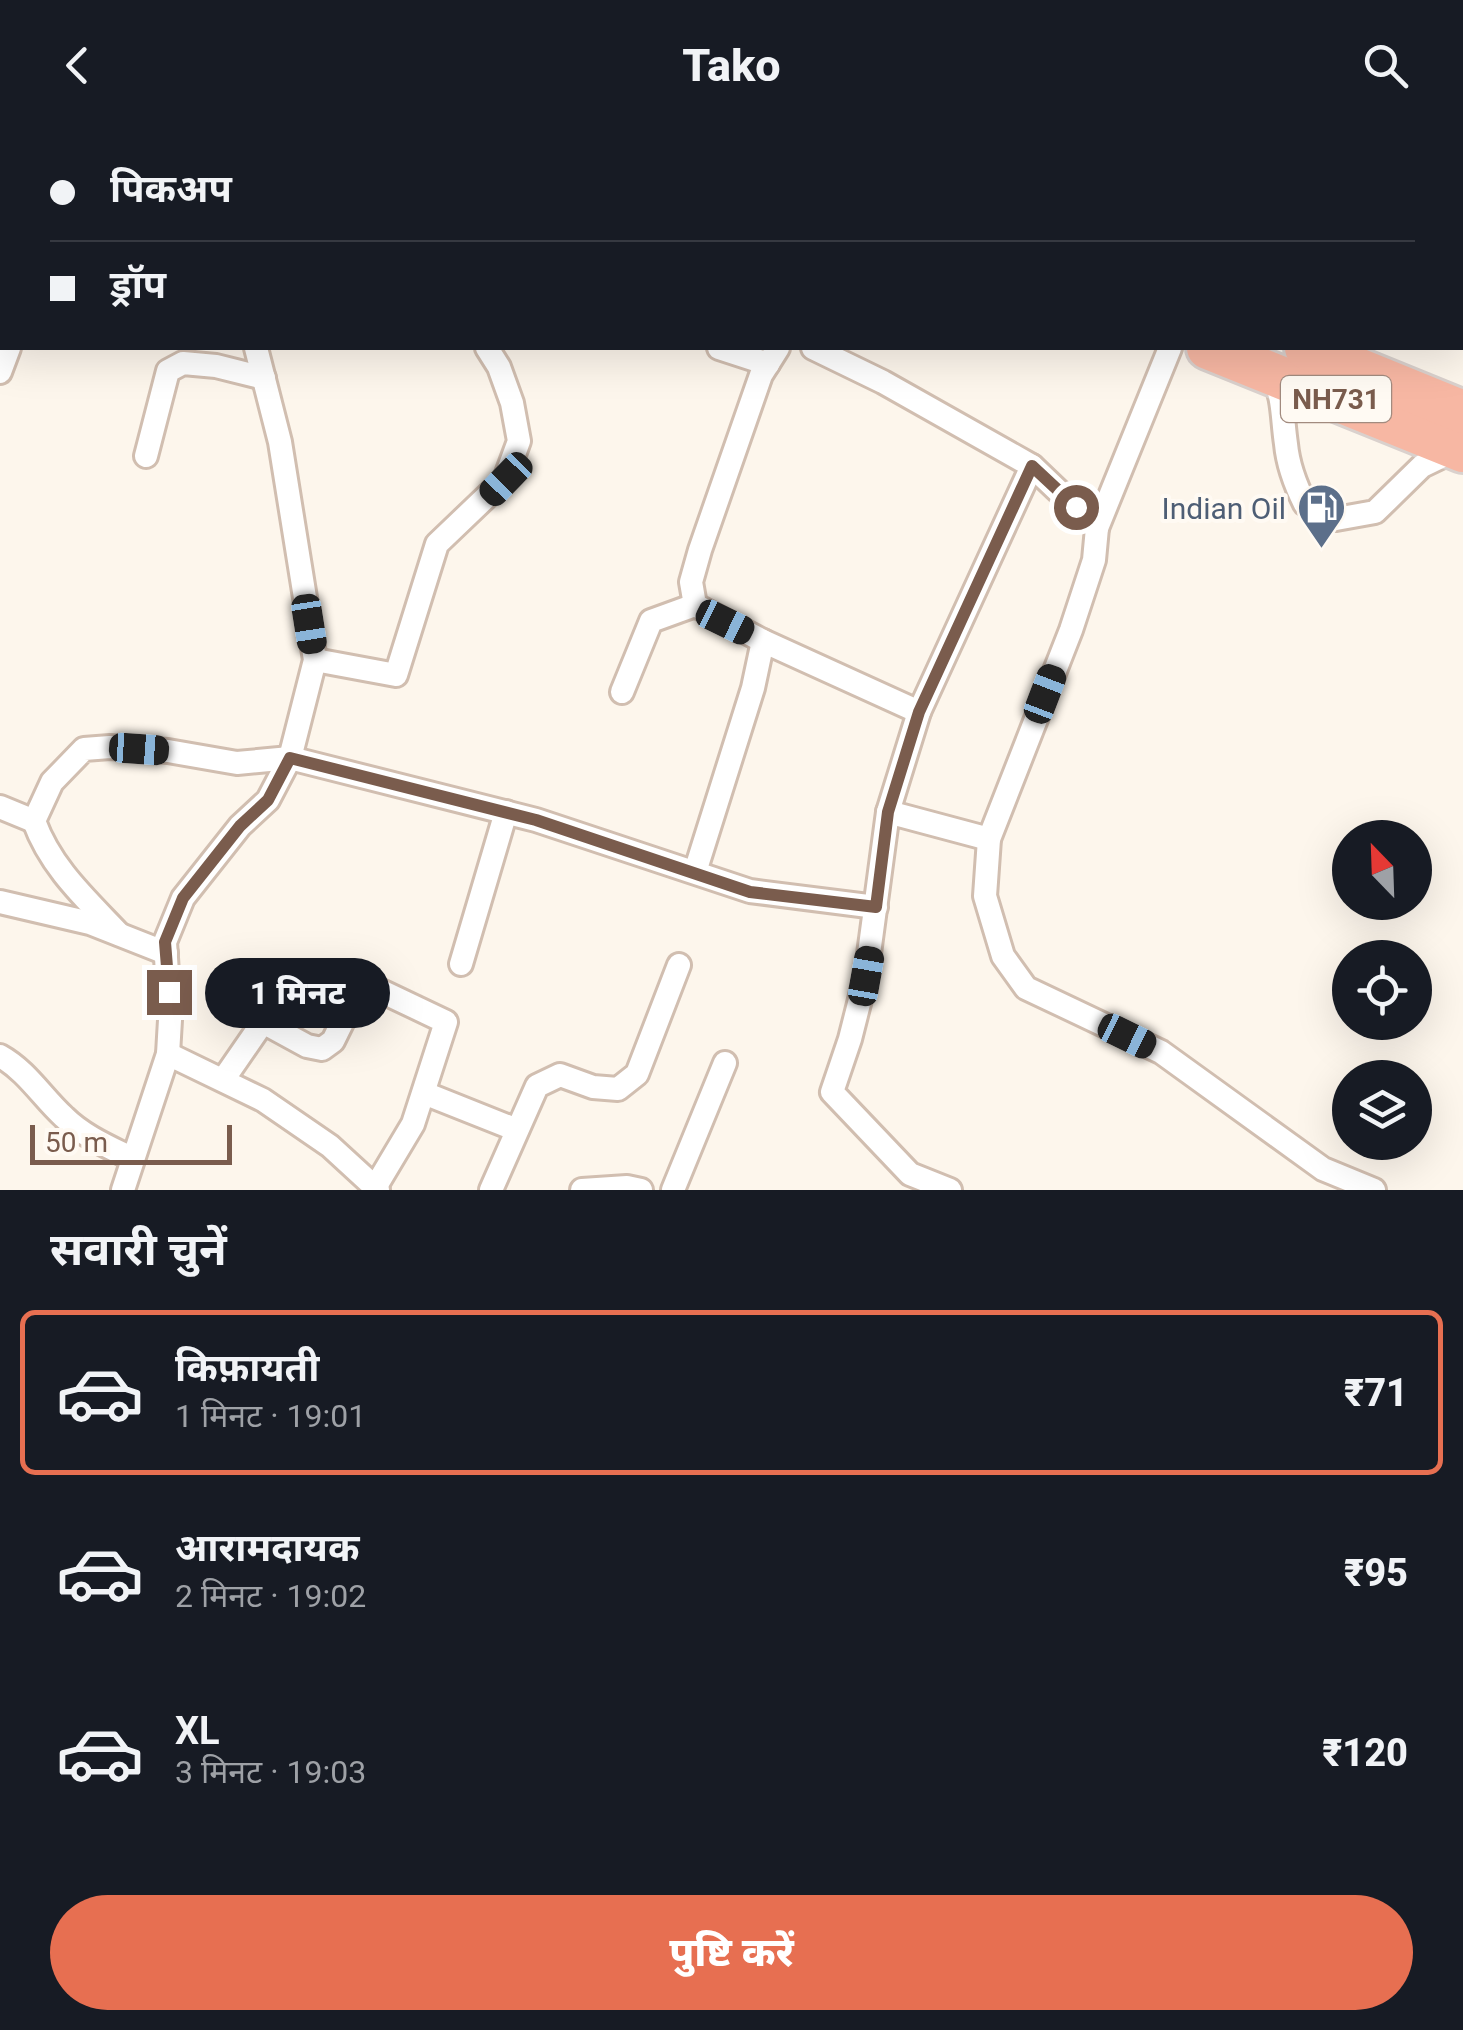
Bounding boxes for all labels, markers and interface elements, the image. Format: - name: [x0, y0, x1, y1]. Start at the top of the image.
- icon: back: [50, 38, 105, 93]
- icon: search: [1358, 38, 1413, 93]
- text: Tako: [682, 39, 781, 92]
- text: पिकअप: [110, 167, 232, 211]
- text: ड्रॉप: [110, 263, 166, 307]
- road number: NH731: [1281, 376, 1391, 422]
- car: [474, 447, 538, 511]
- fuel station icon: Indian Oil: [1295, 482, 1347, 550]
- route start: [1054, 485, 1099, 530]
- place label: Indian Oil: [1162, 491, 1286, 526]
- car: [289, 592, 329, 656]
- car: [691, 595, 759, 649]
- car: [1020, 661, 1070, 727]
- car: [108, 732, 170, 766]
- north arrow: [1332, 820, 1432, 920]
- map controls: [1332, 820, 1432, 1160]
- button: locate: [1332, 940, 1432, 1040]
- car: [846, 944, 886, 1008]
- callout: 1 मिनट: [204, 957, 389, 1027]
- route end: [147, 970, 192, 1015]
- text: 1 मिनट: [250, 974, 345, 1012]
- car: [1093, 1009, 1161, 1063]
- button: layers: [1332, 1060, 1432, 1160]
- scale bar: [30, 1120, 232, 1164]
- text: 50 m: [45, 1126, 108, 1159]
- text: सवारी चुनें: [50, 1223, 227, 1276]
- text: किफ़ायती: [175, 1346, 319, 1390]
- icon: car: [55, 1348, 145, 1438]
- text: ₹71: [1344, 1371, 1408, 1415]
- text: 1 मिनट · 19:01: [175, 1397, 366, 1435]
- text: आरामदायक: [175, 1526, 359, 1570]
- icon: car: [55, 1528, 145, 1618]
- text: ₹95: [1344, 1551, 1408, 1595]
- text: 2 मिनट · 19:02: [175, 1577, 366, 1615]
- icon: car: [55, 1708, 145, 1798]
- text: XL: [175, 1709, 220, 1753]
- text: ₹120: [1322, 1731, 1408, 1775]
- text: 3 मिनट · 19:03: [175, 1753, 366, 1791]
- button: पुष्टि करें: [50, 1895, 1413, 2010]

